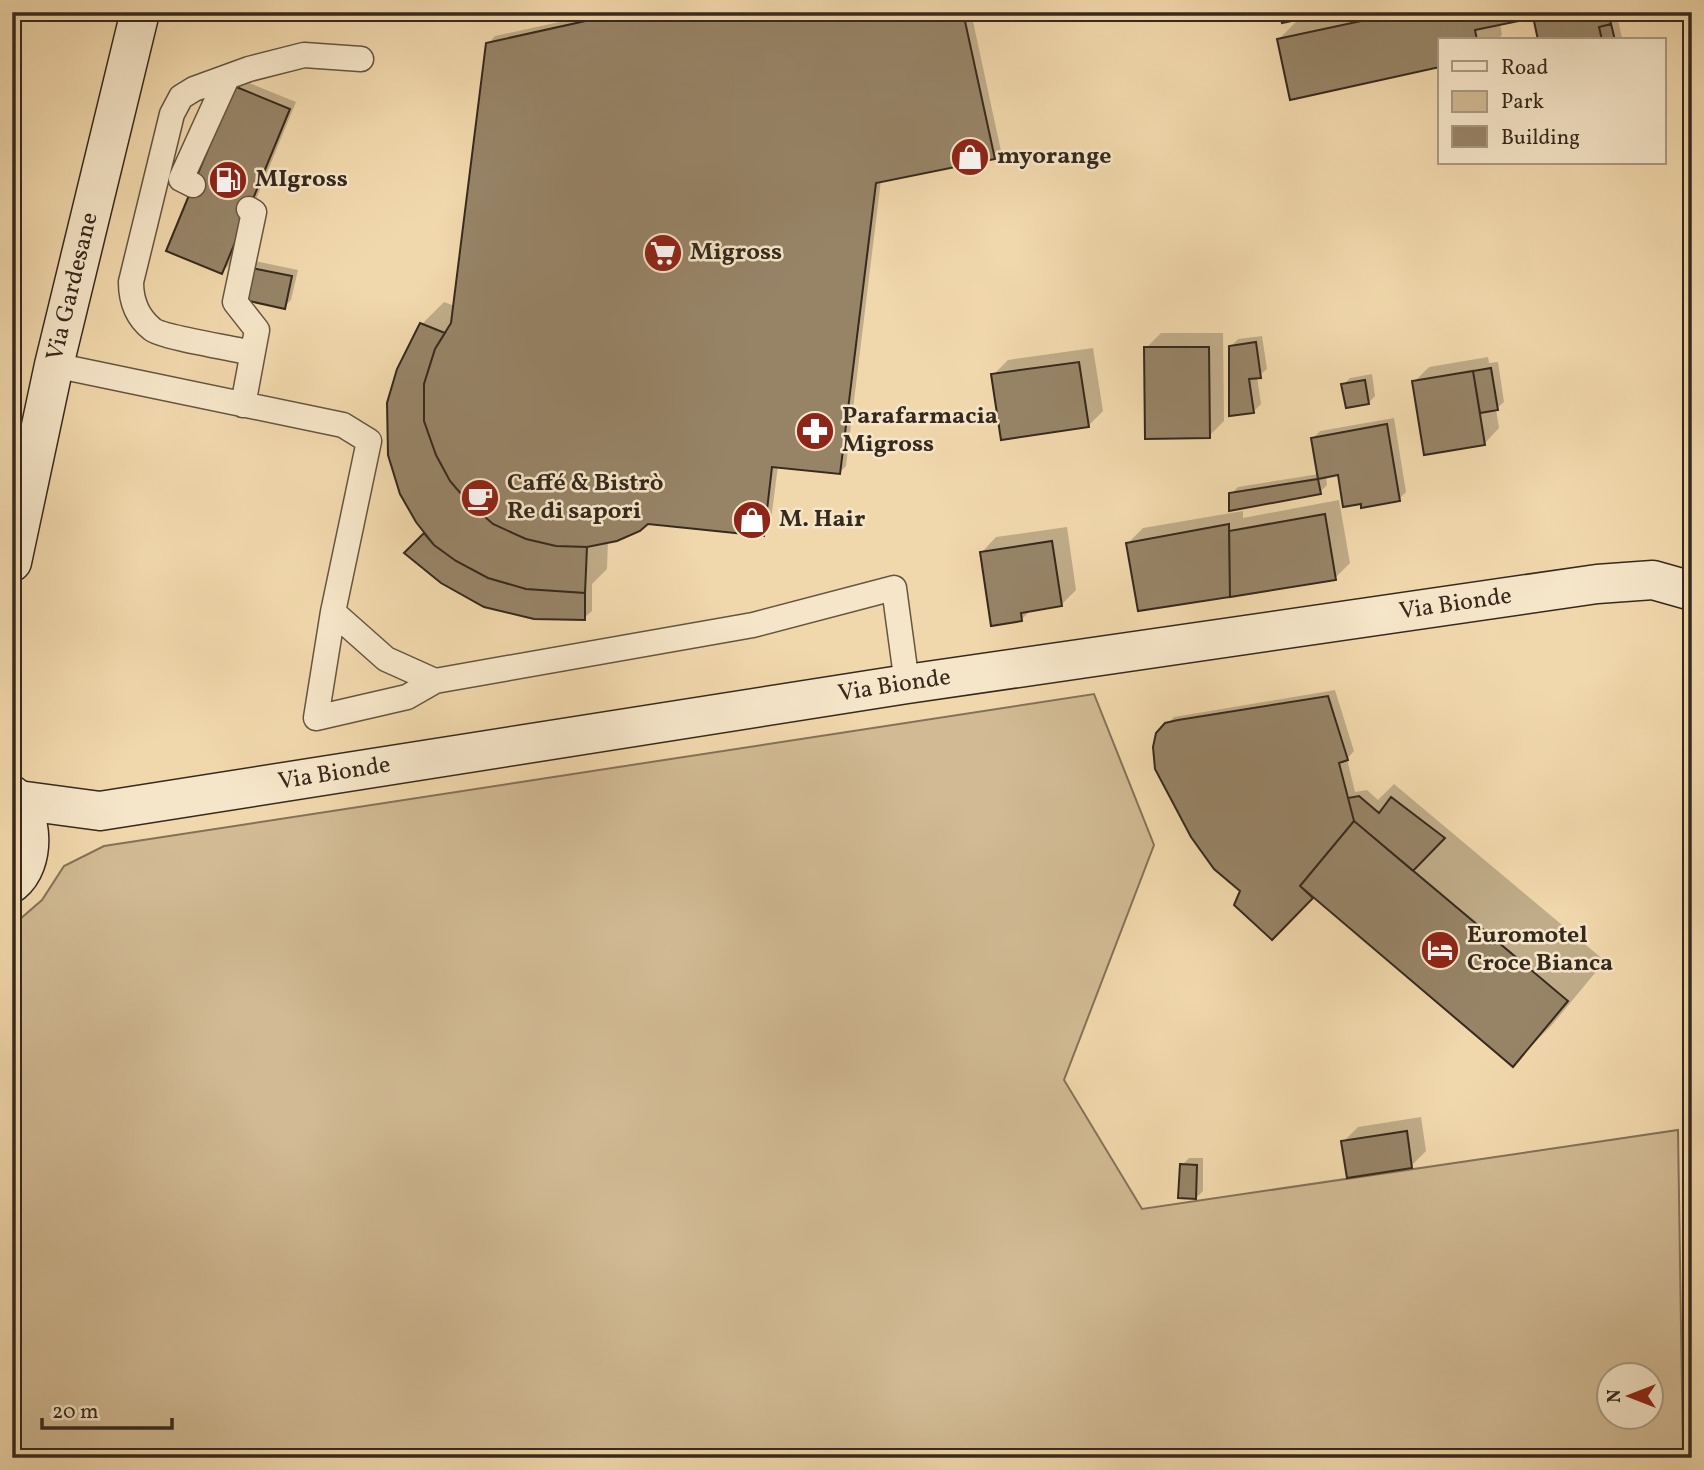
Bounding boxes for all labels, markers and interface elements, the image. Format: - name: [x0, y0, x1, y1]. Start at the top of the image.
- legend: [1438, 38, 1666, 164]
- text: Road: [1501, 54, 1548, 83]
- text: Park: [1501, 88, 1544, 117]
- text: Building: [1501, 124, 1580, 153]
- shop icon: myorange: [949, 136, 991, 178]
- place label: myorange: [997, 140, 1112, 174]
- fuel station icon: MIgross: [207, 159, 249, 201]
- place label: MIgross: [255, 163, 348, 197]
- street label: Via Gardesane: [39, 209, 108, 364]
- supermarket icon: Migross: [642, 232, 684, 274]
- place label: Migross: [690, 236, 782, 270]
- place label: Parafarmacia Migross: [842, 400, 998, 462]
- pharmacy icon: Parafarmacia Migross: [794, 410, 836, 452]
- place label: Caffé & Bistrò Re di sapori: [507, 467, 663, 529]
- cafe icon: Caffé & Bistrò Re di sapori: [459, 477, 501, 519]
- shop icon: M. Hair: [731, 499, 773, 541]
- place label: M. Hair: [779, 503, 865, 537]
- street label: Via Bionde: [1397, 580, 1514, 629]
- street label: Via Bionde: [836, 661, 953, 712]
- street label: Via Bionde: [276, 748, 393, 800]
- place label: Euromotel Croce Bianca: [1467, 919, 1613, 981]
- hotel icon: Euromotel Croce Bianca: [1419, 929, 1461, 971]
- north arrow: [1596, 1362, 1666, 1432]
- scale bar: [42, 1386, 172, 1430]
- text: N: [1602, 1389, 1628, 1403]
- text: 20 m: [52, 1398, 98, 1427]

